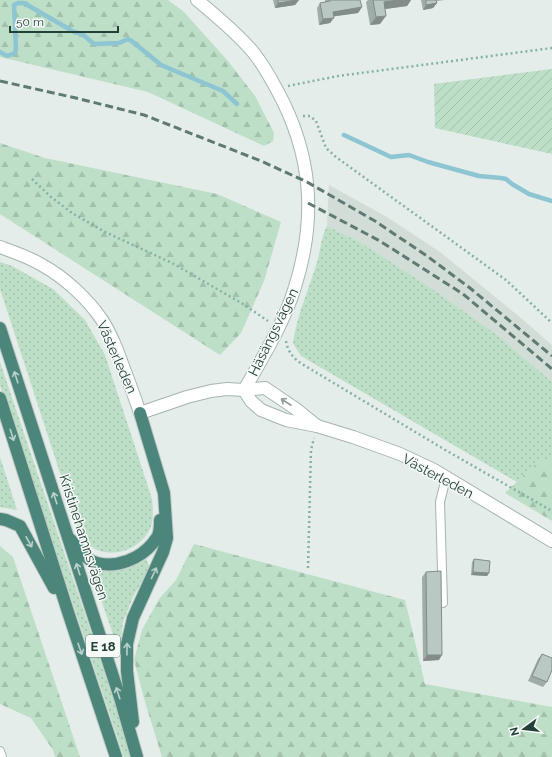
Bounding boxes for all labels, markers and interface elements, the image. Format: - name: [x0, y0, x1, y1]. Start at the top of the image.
- scale bar: [10, 8, 118, 34]
- text: 50 m: [16, 15, 44, 29]
- street label: Häsängsvägen: [245, 286, 301, 378]
- street label: Västerleden: [94, 318, 140, 396]
- one-way arrow: [12, 370, 19, 383]
- one-way arrow: [281, 398, 292, 406]
- one-way arrow: [9, 428, 16, 441]
- street label: Västerleden: [400, 451, 476, 501]
- street label: Kristinehamnsvägen: [56, 472, 112, 602]
- one-way arrow: [51, 491, 58, 504]
- one-way arrow: [26, 536, 34, 548]
- one-way arrow: [74, 563, 81, 576]
- one-way arrow: [151, 568, 158, 580]
- road number: E 18: [86, 635, 120, 657]
- one-way arrow: [77, 642, 84, 655]
- one-way arrow: [123, 643, 131, 656]
- one-way arrow: [114, 686, 121, 699]
- north arrow: [504, 709, 544, 749]
- text: N: [507, 726, 522, 737]

